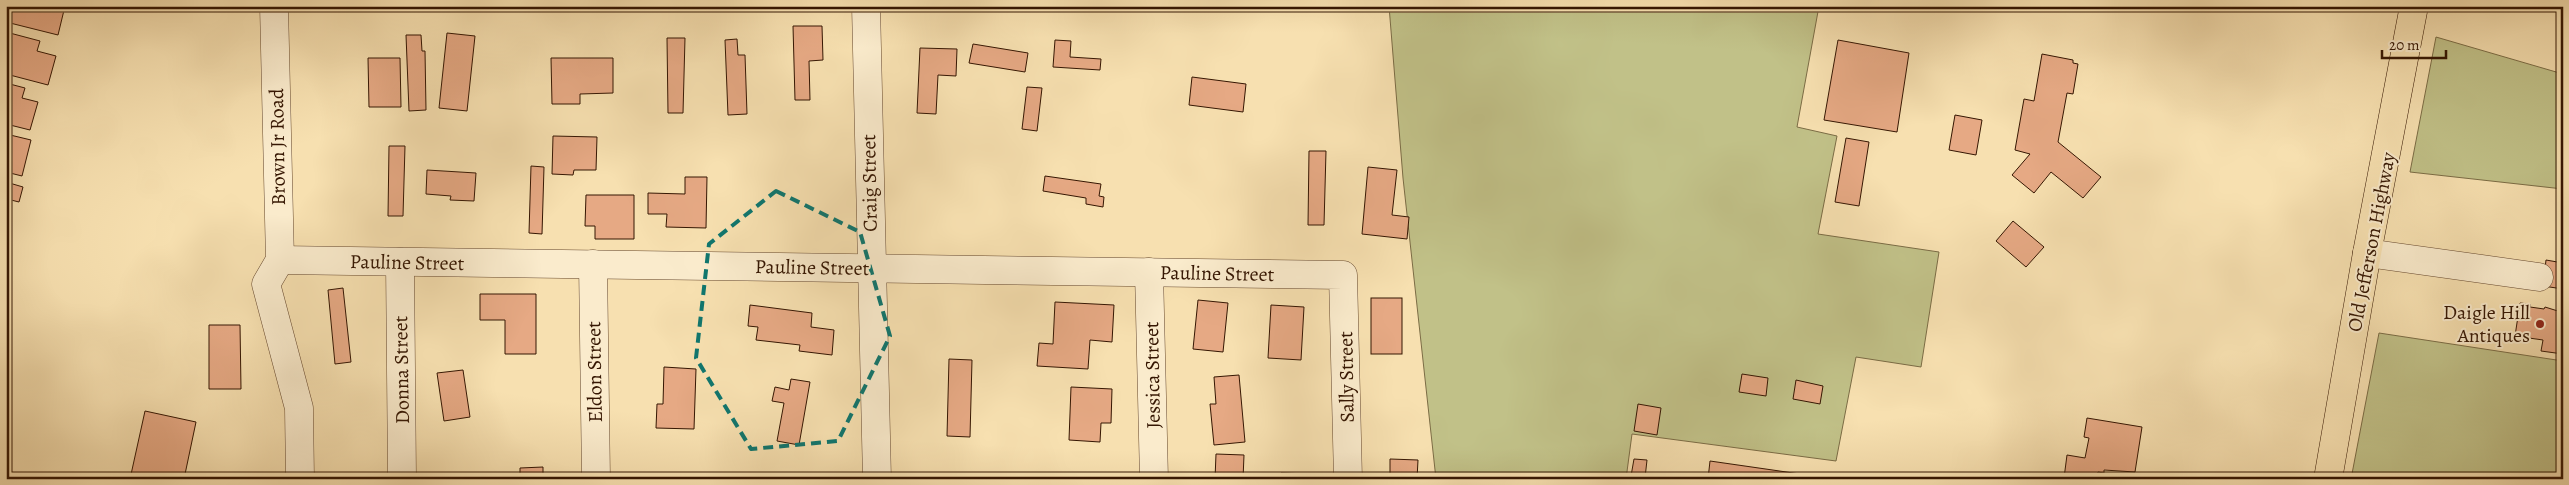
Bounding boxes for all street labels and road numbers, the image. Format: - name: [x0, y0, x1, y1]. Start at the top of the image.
- street label: Brown Jr Road: [263, 88, 292, 206]
- street label: Craig Street: [855, 134, 884, 232]
- street label: Old Jefferson Highway: [2341, 149, 2402, 334]
- street label: Pauline Street: [350, 248, 465, 277]
- street label: Pauline Street: [755, 253, 870, 282]
- street label: Pauline Street: [1160, 259, 1275, 288]
- street label: Donna Street: [387, 315, 416, 424]
- street label: Eldon Street: [580, 321, 609, 423]
- street label: Jessica Street: [1138, 321, 1167, 429]
- street label: Sally Street: [1332, 331, 1361, 423]

